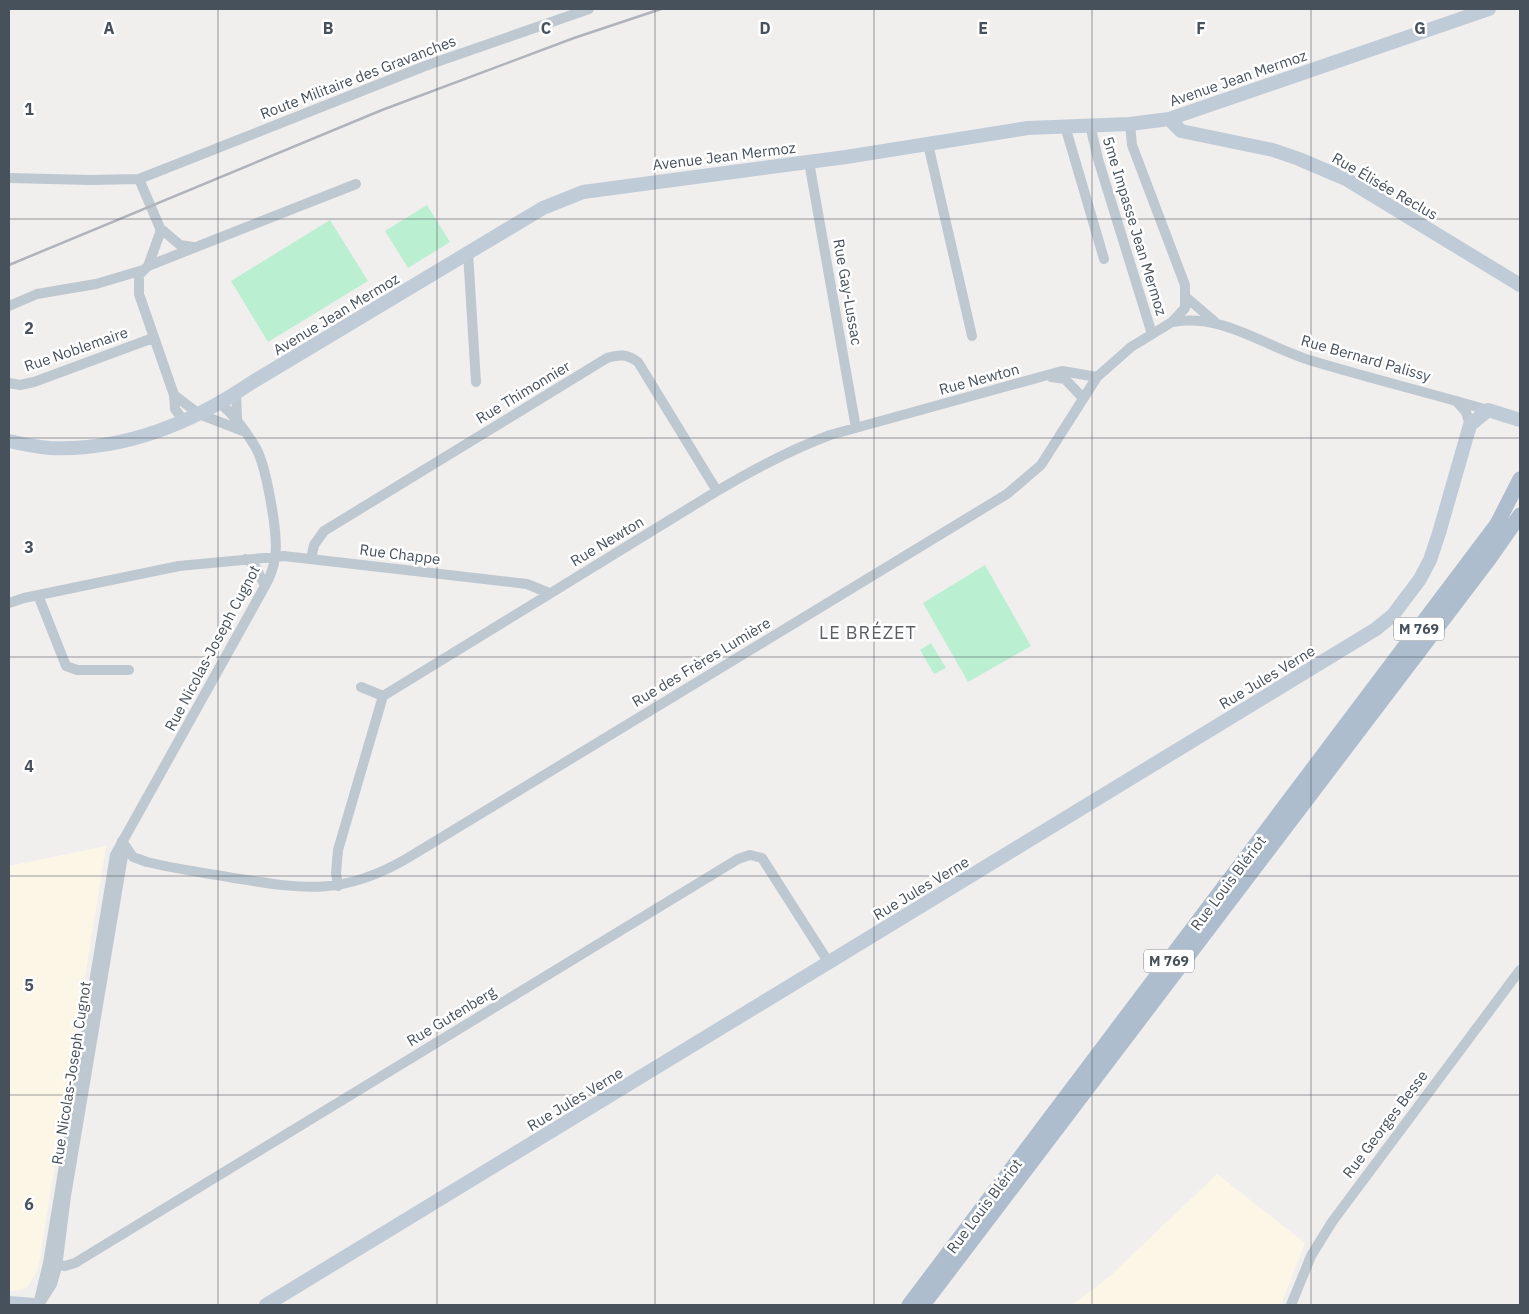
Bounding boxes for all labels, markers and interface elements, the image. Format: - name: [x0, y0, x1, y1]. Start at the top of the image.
- text: A: [104, 18, 115, 38]
- text: B: [323, 18, 334, 38]
- text: C: [541, 18, 551, 38]
- text: D: [759, 18, 771, 38]
- text: E: [978, 18, 988, 38]
- text: F: [1196, 18, 1206, 38]
- text: G: [1414, 18, 1426, 38]
- street label: Route Militaire des Gravanches: [257, 31, 459, 123]
- street label: Avenue Jean Mermoz: [1167, 46, 1309, 110]
- text: 1: [24, 99, 34, 119]
- street label: 5me Impasse Jean Mermoz: [1099, 134, 1171, 318]
- street label: Avenue Jean Mermoz: [651, 138, 797, 174]
- street label: Rue Élisée Reclus: [1329, 148, 1441, 224]
- street label: Rue Gay-Lussac: [829, 237, 867, 347]
- street label: Avenue Jean Mermoz: [269, 269, 403, 359]
- text: 2: [24, 318, 34, 338]
- street label: Rue Noblemaire: [22, 322, 130, 376]
- street label: Rue Bernard Palissy: [1299, 330, 1434, 386]
- street label: Rue Thimonnier: [472, 356, 574, 428]
- street label: Rue Newton: [937, 359, 1021, 399]
- street label: Rue Newton: [567, 512, 647, 570]
- text: 3: [24, 537, 34, 557]
- street label: Rue Chappe: [358, 540, 442, 568]
- street label: Rue Nicolas-Joseph Cugnot: [160, 562, 264, 734]
- street label: Rue des Frères Lumière: [628, 613, 774, 711]
- road number: M 769: [1394, 618, 1444, 640]
- district label: LE BRÉZET: [819, 621, 917, 644]
- street label: Rue Jules Verne: [1216, 641, 1318, 713]
- text: 4: [24, 756, 34, 776]
- street label: Rue Louis Blériot: [1186, 832, 1270, 934]
- street label: Rue Jules Verne: [870, 852, 972, 924]
- road number: M 769: [1144, 949, 1194, 972]
- text: 5: [24, 975, 34, 995]
- street label: Rue Nicolas-Joseph Cugnot: [47, 980, 95, 1166]
- street label: Rue Gutenberg: [403, 982, 499, 1050]
- street label: Rue Jules Verne: [524, 1063, 626, 1135]
- street label: Rue Georges Besse: [1338, 1066, 1432, 1182]
- street label: Rue Louis Blériot: [942, 1155, 1026, 1257]
- text: 6: [24, 1194, 34, 1214]

